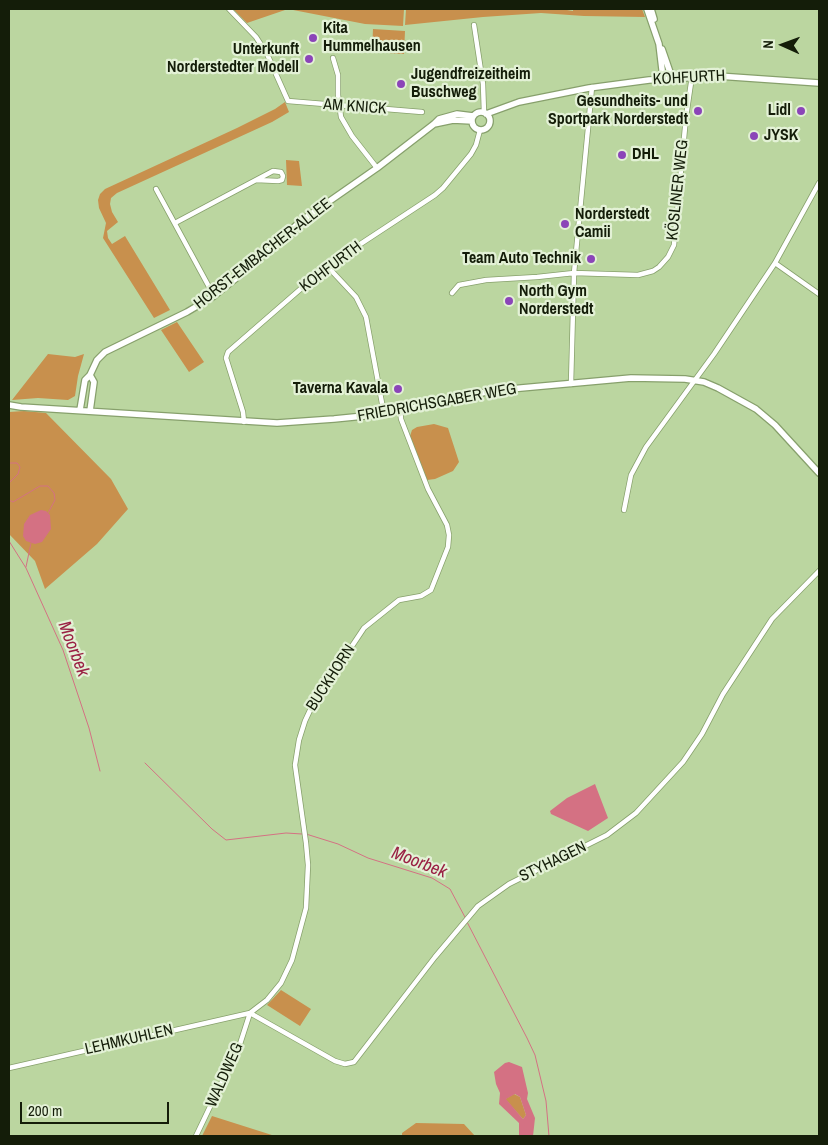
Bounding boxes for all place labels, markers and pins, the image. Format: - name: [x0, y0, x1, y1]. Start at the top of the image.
- place label: Kita Hummelhausen: [323, 19, 421, 57]
- marker: Kita Hummelhausen: [307, 32, 319, 44]
- place label: Unterkunft Norderstedter Modell: [167, 40, 299, 78]
- marker: Unterkunft Norderstedter Modell: [303, 53, 315, 65]
- place label: Jugendfreizeitheim Buschweg: [411, 65, 531, 103]
- marker: Jugendfreizeitheim Buschweg: [395, 78, 407, 90]
- place label: Gesundheits- und Sportpark Norderstedt: [548, 92, 688, 130]
- place label: Lidl: [768, 101, 791, 121]
- marker: Gesundheits- und Sportpark Norderstedt: [692, 105, 704, 117]
- marker: Lidl: [795, 105, 807, 117]
- place label: JYSK: [764, 126, 798, 146]
- marker: JYSK: [748, 130, 760, 142]
- place label: DHL: [632, 145, 659, 165]
- marker: DHL: [616, 149, 628, 161]
- place label: Norderstedt Camii: [575, 205, 649, 243]
- marker: Norderstedt Camii: [559, 218, 571, 230]
- place label: Team Auto Technik: [462, 249, 581, 269]
- marker: Team Auto Technik: [585, 253, 597, 265]
- place label: North Gym Norderstedt: [519, 282, 593, 320]
- marker: North Gym Norderstedt: [503, 295, 515, 307]
- place label: Taverna Kavala: [293, 379, 388, 399]
- marker: Taverna Kavala: [392, 383, 404, 395]

